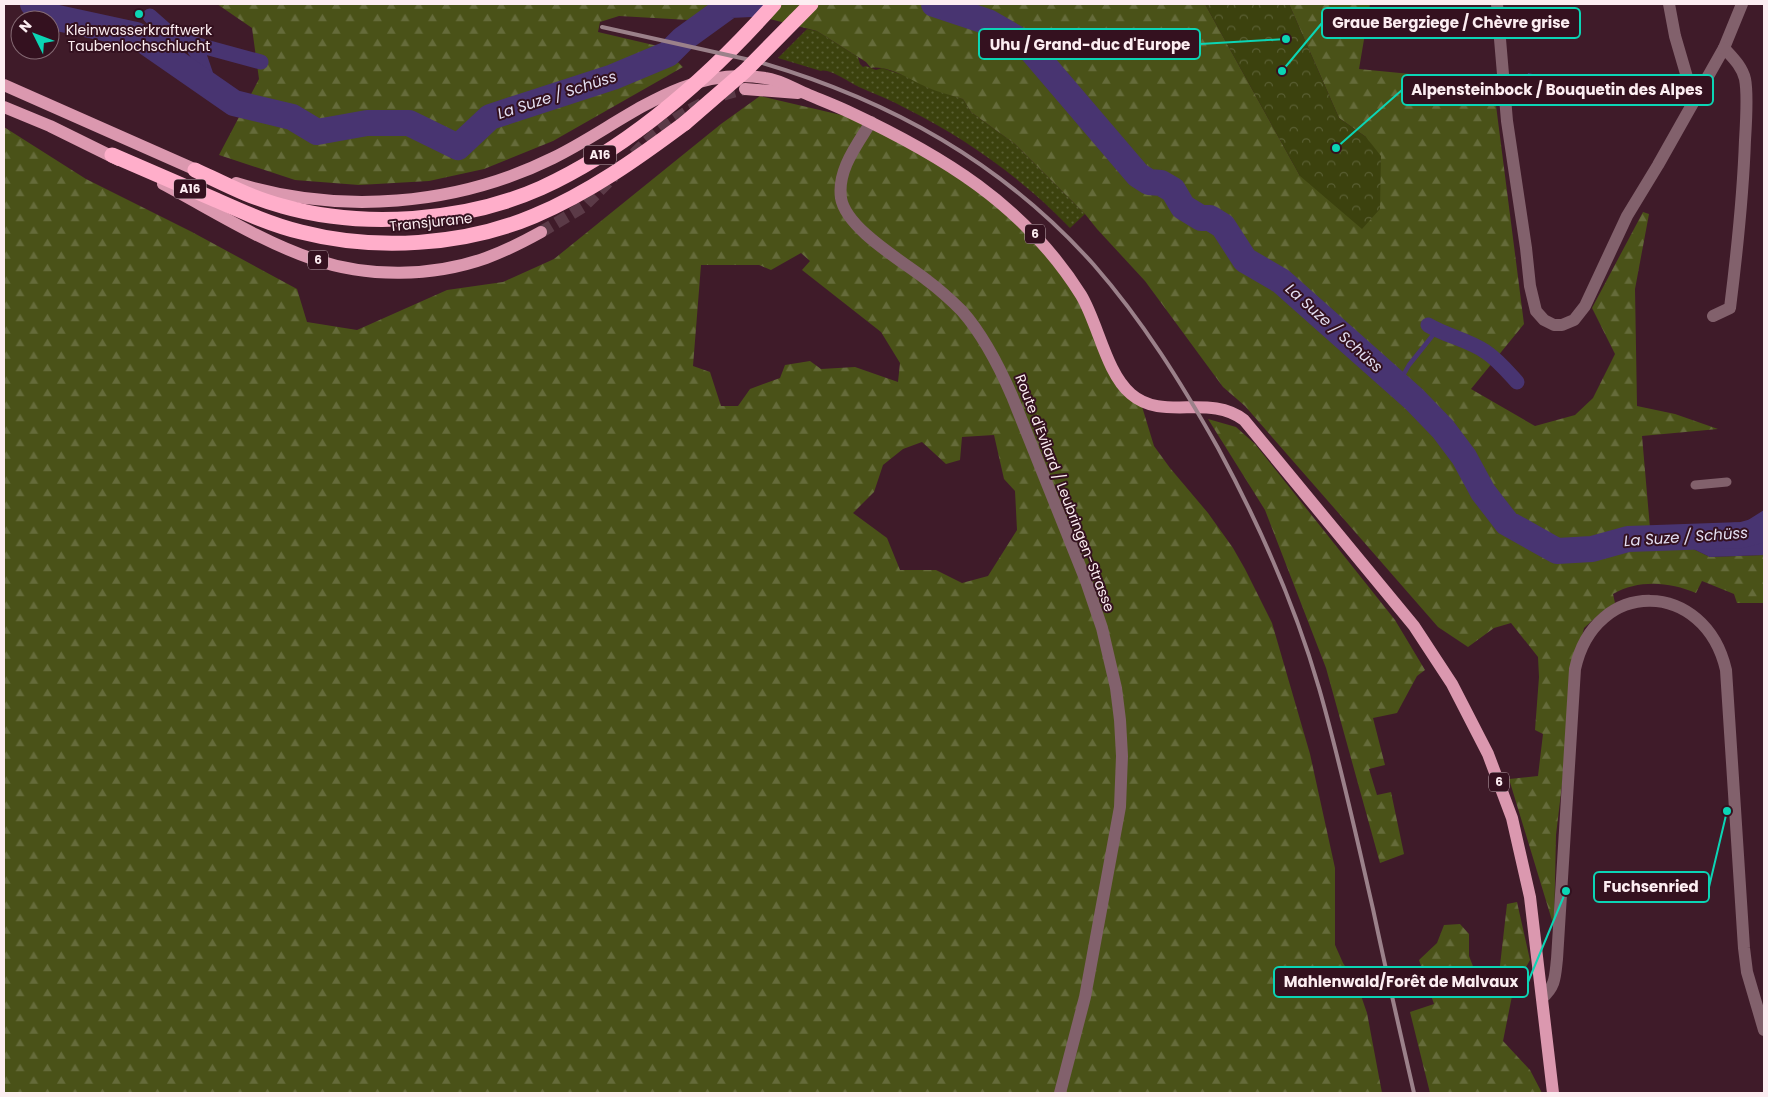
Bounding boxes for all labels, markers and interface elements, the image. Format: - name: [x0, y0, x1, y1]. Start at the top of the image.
- marker: Kleinwasserkraftwerk Taubenlochschlucht: [133, 8, 145, 20]
- callout: Graue Bergziege / Chèvre grise: [1322, 8, 1580, 38]
- north arrow: [10, 10, 60, 60]
- text: Graue Bergziege / Chèvre grise: [1332, 12, 1570, 33]
- text: N: [14, 16, 36, 37]
- place label: Kleinwasserkraftwerk Taubenlochschlucht: [66, 20, 213, 56]
- callout: Uhu / Grand-duc d'Europe: [979, 29, 1200, 59]
- text: Uhu / Grand-duc d'Europe: [990, 34, 1190, 55]
- water label: La Suze / Schüss: [494, 65, 619, 124]
- callout: Alpensteinbock / Bouquetin des Alpes: [1402, 75, 1713, 105]
- text: Alpensteinbock / Bouquetin des Alpes: [1411, 79, 1703, 100]
- road number: A16: [584, 146, 616, 164]
- road number: A16: [174, 180, 206, 198]
- street label: Transjurane: [389, 208, 474, 236]
- road number: 6: [1025, 224, 1045, 243]
- road number: 6: [308, 250, 328, 270]
- water label: La Suze / Schüss: [1281, 278, 1388, 377]
- street label: Route d'Evilard / Leubringen-Strasse: [1010, 371, 1120, 615]
- water label: La Suze / Schüss: [1623, 522, 1749, 551]
- road number: 6: [1489, 772, 1509, 792]
- callout: Fuchsenried: [1594, 872, 1709, 902]
- text: Fuchsenried: [1603, 876, 1699, 897]
- callout: Mahlenwald/Forêt de Malvaux: [1274, 967, 1528, 997]
- text: Mahlenwald/Forêt de Malvaux: [1284, 971, 1518, 992]

